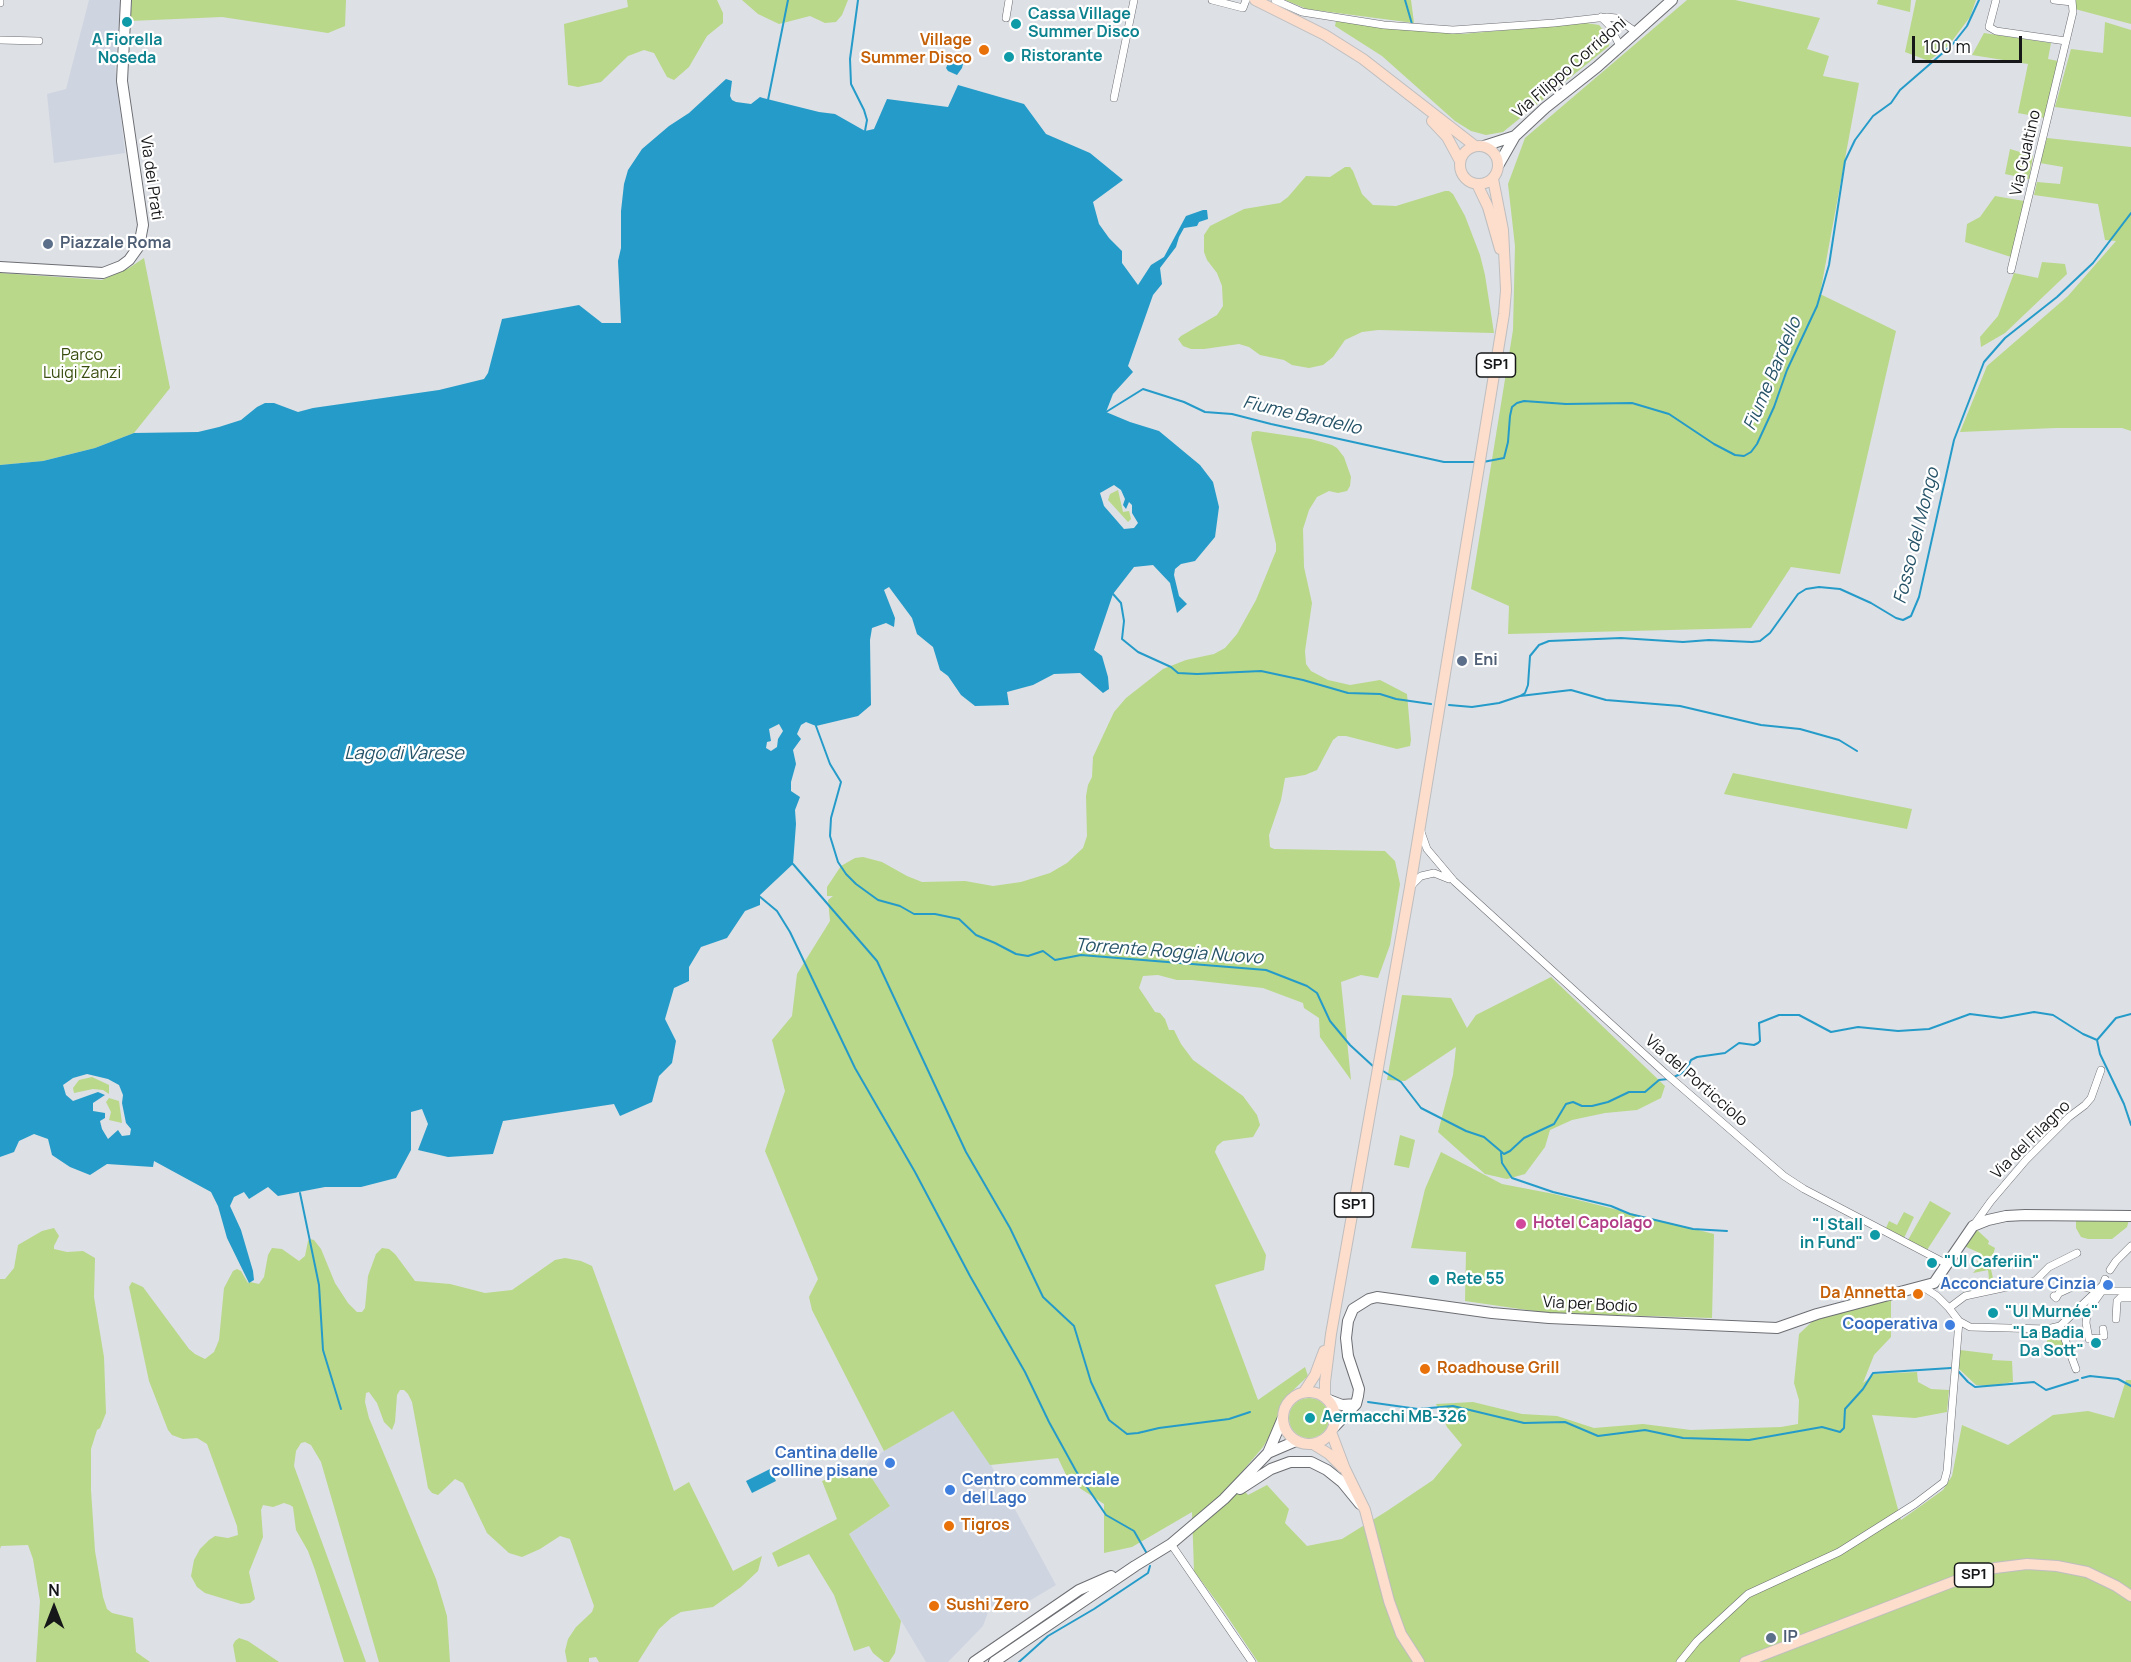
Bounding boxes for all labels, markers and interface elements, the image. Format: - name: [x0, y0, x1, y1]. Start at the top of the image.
- place label: Cassa Village Summer Disco: [1028, 5, 1140, 43]
- street label: Via Filippo Corridoni: [1509, 13, 1631, 123]
- marker: A Fiorella Noseda: [120, 15, 134, 29]
- marker: Cassa Village Summer Disco: [1009, 17, 1023, 31]
- scale bar: [1915, 24, 2024, 62]
- place label: A Fiorella Noseda: [92, 31, 162, 69]
- place label: Village Summer Disco: [860, 31, 972, 69]
- text: 100 m: [1923, 34, 1971, 58]
- marker: Village Summer Disco: [977, 43, 991, 57]
- place label: Ristorante: [1021, 47, 1103, 67]
- marker: Ristorante: [1002, 50, 1016, 64]
- street label: Via Gualtino: [2007, 108, 2045, 198]
- street label: Via dei Prati: [136, 135, 166, 221]
- place label: Piazzale Roma: [60, 234, 171, 254]
- marker: Piazzale Roma: [41, 237, 55, 251]
- water label: Fiume Bardello: [1739, 314, 1807, 434]
- park label: Parco Luigi Zanzi: [43, 346, 121, 384]
- road number: SP1: [1476, 353, 1516, 377]
- water label: Fiume Bardello: [1241, 392, 1363, 440]
- water label: Fosso del Mongo: [1890, 466, 1944, 606]
- place label: Eni: [1474, 651, 1498, 671]
- marker: Eni: [1455, 654, 1469, 668]
- water label: Lago di Varese: [344, 743, 464, 765]
- water label: Torrente Roggia Nuovo: [1074, 935, 1264, 969]
- street label: Via del Porticciolo: [1641, 1031, 1751, 1131]
- street label: Via del Filagno: [1988, 1097, 2074, 1183]
- road number: SP1: [1334, 1193, 1374, 1217]
- place label: Hotel Capolago: [1533, 1214, 1652, 1234]
- place label: "I Stall in Fund": [1800, 1216, 1863, 1254]
- marker: Hotel Capolago: [1514, 1217, 1528, 1231]
- marker: "I Stall in Fund": [1868, 1228, 1882, 1242]
- place label: "Ul Caferiin": [1944, 1253, 2040, 1273]
- marker: "Ul Caferiin": [1925, 1256, 1939, 1270]
- place label: Rete 55: [1446, 1270, 1504, 1290]
- marker: Rete 55: [1427, 1273, 1441, 1287]
- place label: Acconciature Cinzia: [1940, 1275, 2096, 1295]
- marker: Acconciature Cinzia: [2101, 1278, 2115, 1292]
- place label: Da Annetta: [1820, 1284, 1906, 1304]
- marker: Da Annetta: [1911, 1287, 1925, 1301]
- street label: Via per Bodio: [1542, 1293, 1638, 1317]
- place label: "Ul Murnée": [2005, 1303, 2098, 1323]
- marker: "Ul Murnée": [1986, 1306, 2000, 1320]
- place label: Cooperativa: [1843, 1315, 1938, 1335]
- marker: Cooperativa: [1943, 1318, 1957, 1332]
- place label: "La Badia Da Sott": [2013, 1324, 2084, 1362]
- marker: "La Badia Da Sott": [2089, 1336, 2103, 1350]
- place label: Roadhouse Grill: [1437, 1359, 1559, 1379]
- marker: Roadhouse Grill: [1418, 1362, 1432, 1376]
- place label: Aermacchi MB-326: [1322, 1408, 1467, 1428]
- marker: Aermacchi MB-326: [1303, 1411, 1317, 1425]
- place label: Cantina delle colline pisane: [771, 1444, 878, 1482]
- marker: Cantina delle colline pisane: [883, 1456, 897, 1470]
- place label: Centro commerciale del Lago: [962, 1471, 1120, 1509]
- marker: Centro commerciale del Lago: [943, 1483, 957, 1497]
- place label: Tigros: [961, 1516, 1010, 1536]
- marker: Tigros: [942, 1519, 956, 1533]
- road number: SP1: [1954, 1563, 1994, 1587]
- north arrow: [24, 1578, 84, 1638]
- text: N: [48, 1579, 60, 1601]
- place label: Sushi Zero: [946, 1596, 1029, 1616]
- marker: Sushi Zero: [927, 1599, 941, 1613]
- place label: IP: [1783, 1628, 1798, 1648]
- marker: IP: [1764, 1631, 1778, 1645]

